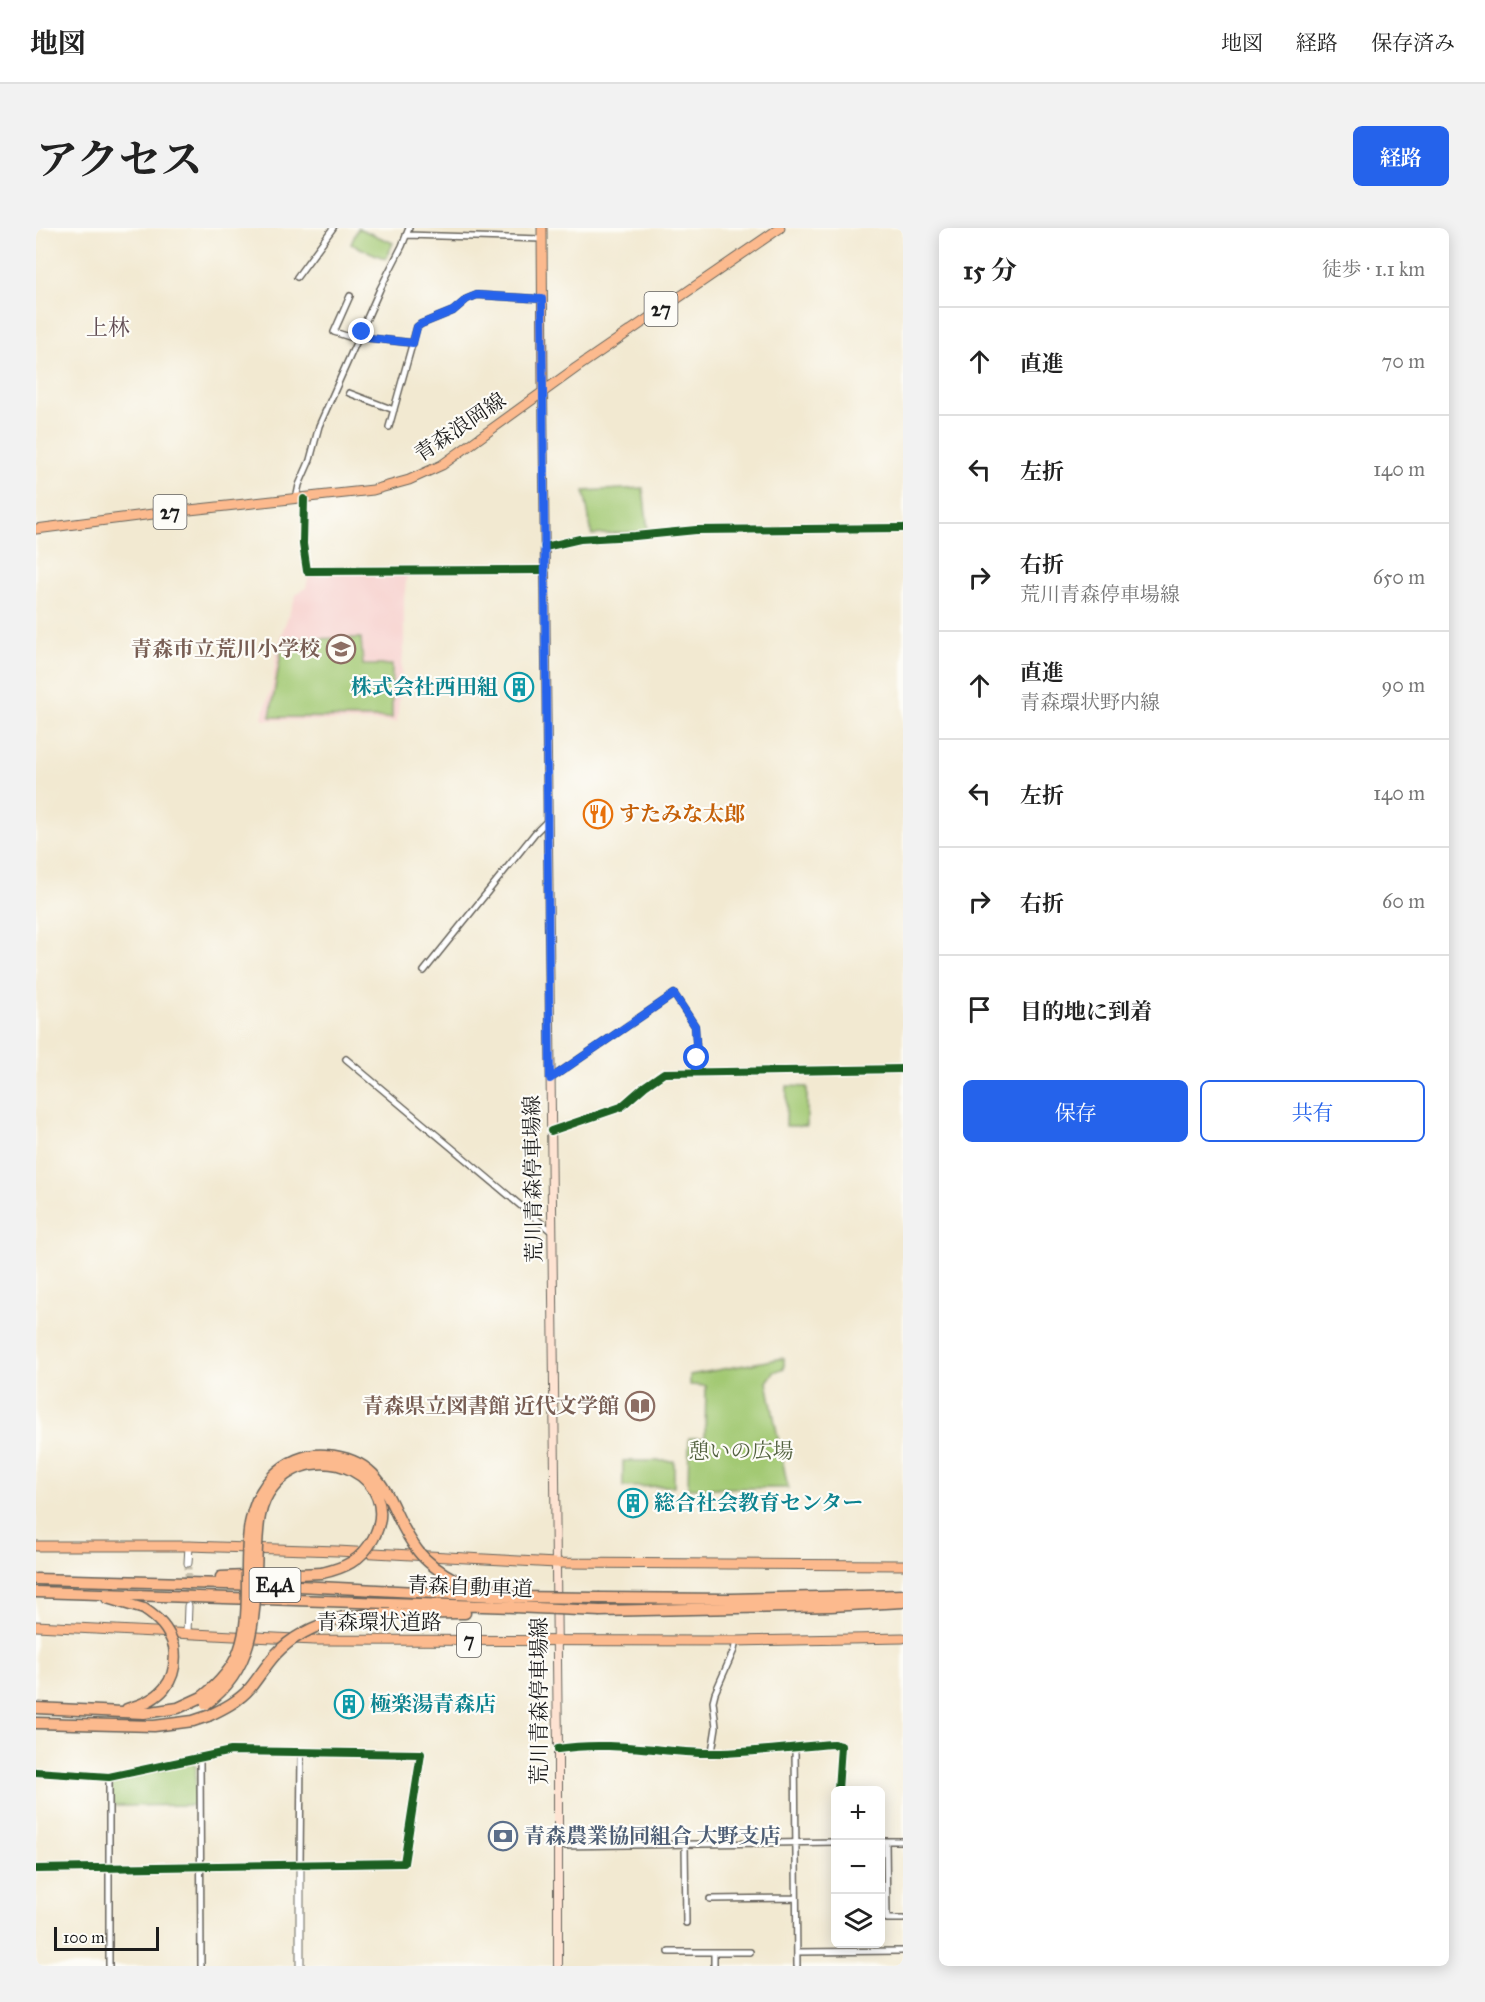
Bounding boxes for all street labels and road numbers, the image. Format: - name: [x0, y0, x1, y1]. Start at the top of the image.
- road number: 27: [644, 292, 678, 326]
- street label: 青森浪岡線: [409, 387, 511, 467]
- road number: 27: [154, 495, 186, 529]
- street label: 荒川青森停車場線: [519, 1095, 547, 1263]
- road number: E4A: [250, 1568, 300, 1602]
- street label: 青森自動車道: [407, 1572, 533, 1602]
- street label: 青森環状道路: [316, 1609, 442, 1635]
- street label: 荒川青森停車場線: [526, 1617, 552, 1785]
- road number: 7: [457, 1623, 481, 1657]

